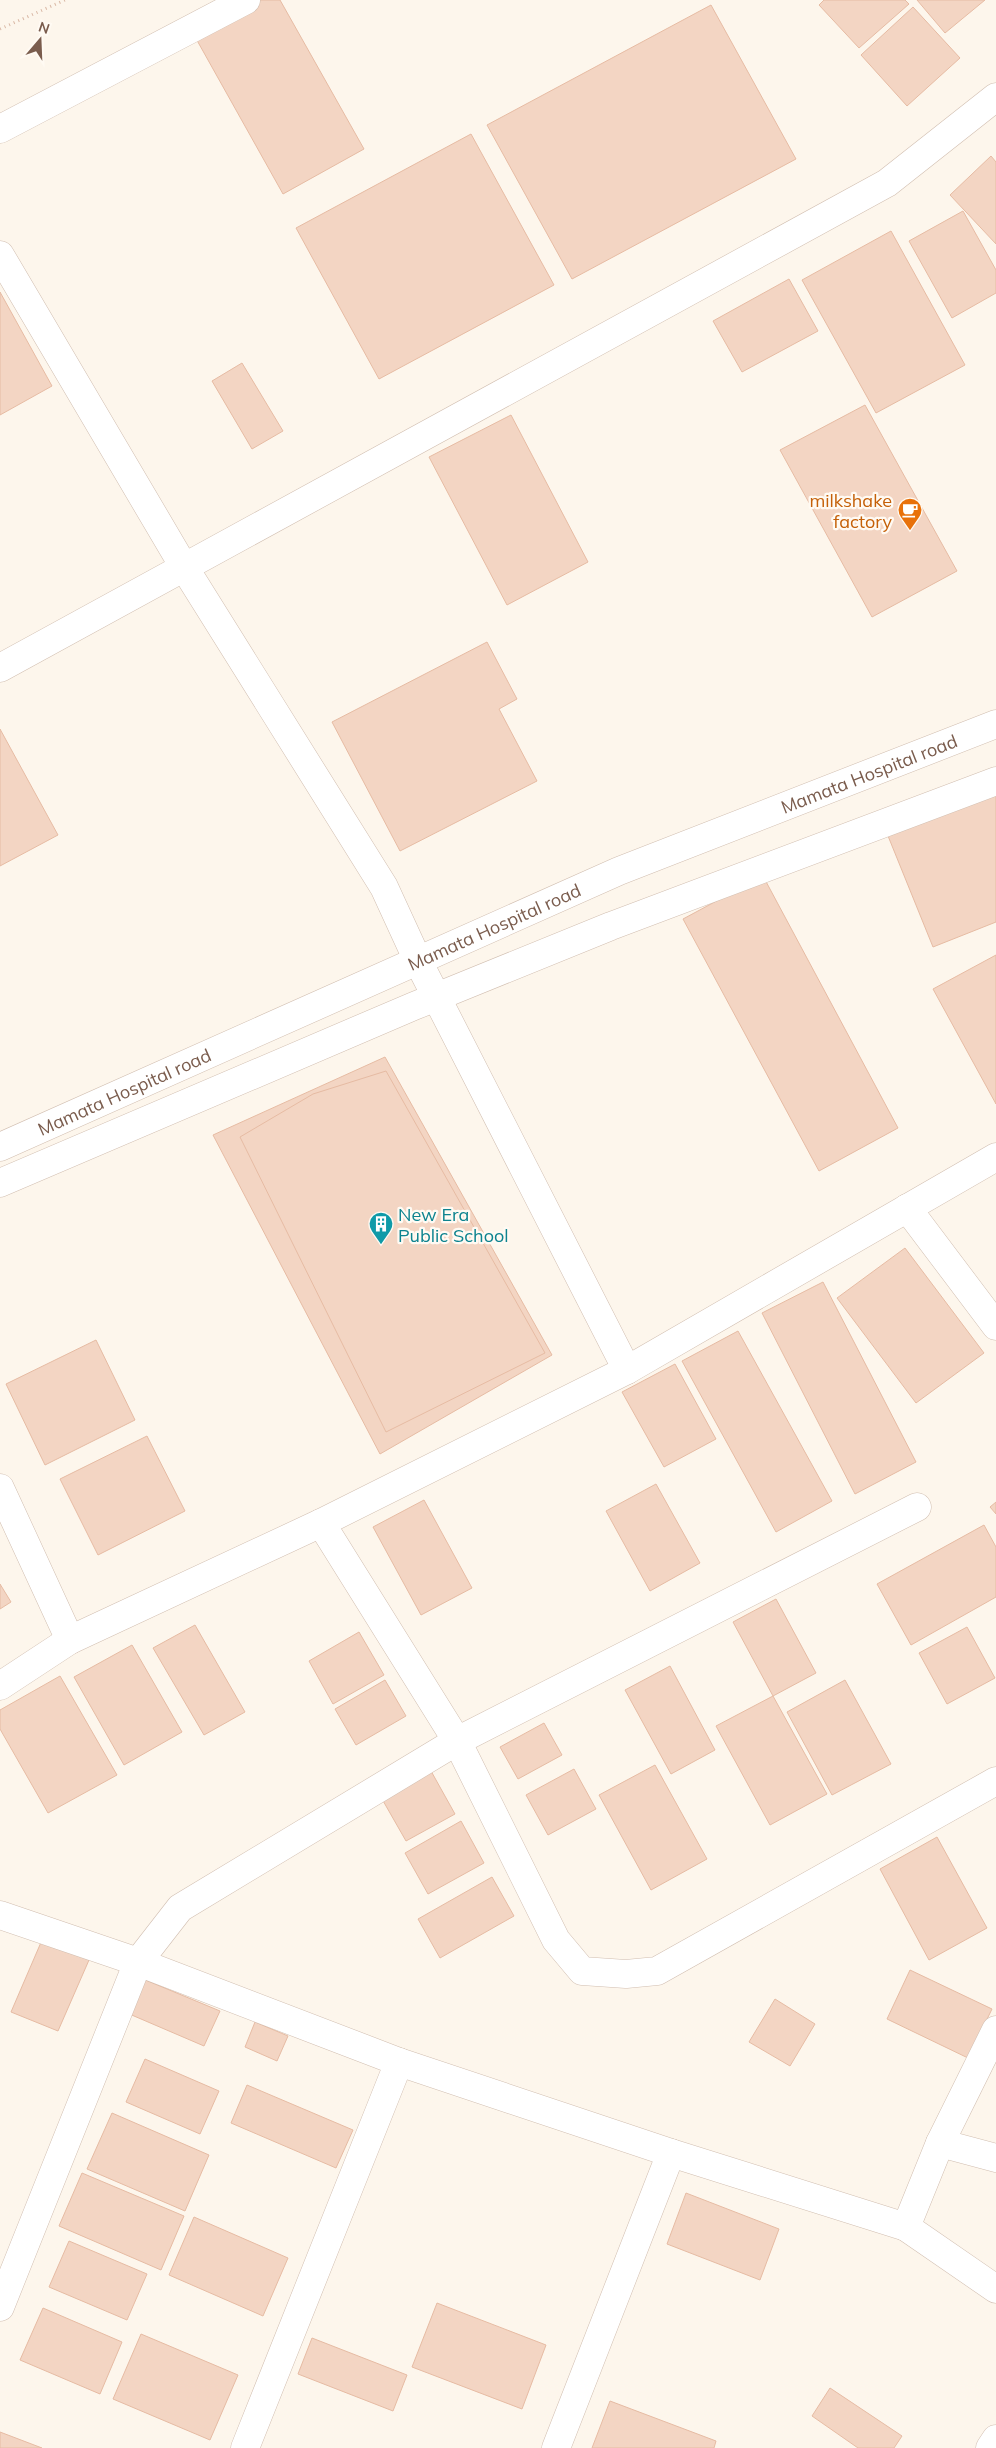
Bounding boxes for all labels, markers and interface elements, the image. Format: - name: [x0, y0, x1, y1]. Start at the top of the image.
- north arrow: [15, 15, 65, 65]
- text: N: [36, 17, 52, 38]
- place label: milkshake factory: [809, 489, 892, 533]
- cafe icon: milkshake factory: [897, 497, 923, 531]
- street label: Mamata Hospital road: [778, 729, 960, 818]
- street label: Mamata Hospital road: [404, 878, 584, 975]
- street label: Mamata Hospital road: [34, 1043, 214, 1140]
- place label: New Era Public School: [398, 1203, 508, 1247]
- building icon: New Era Public School: [368, 1211, 394, 1245]

